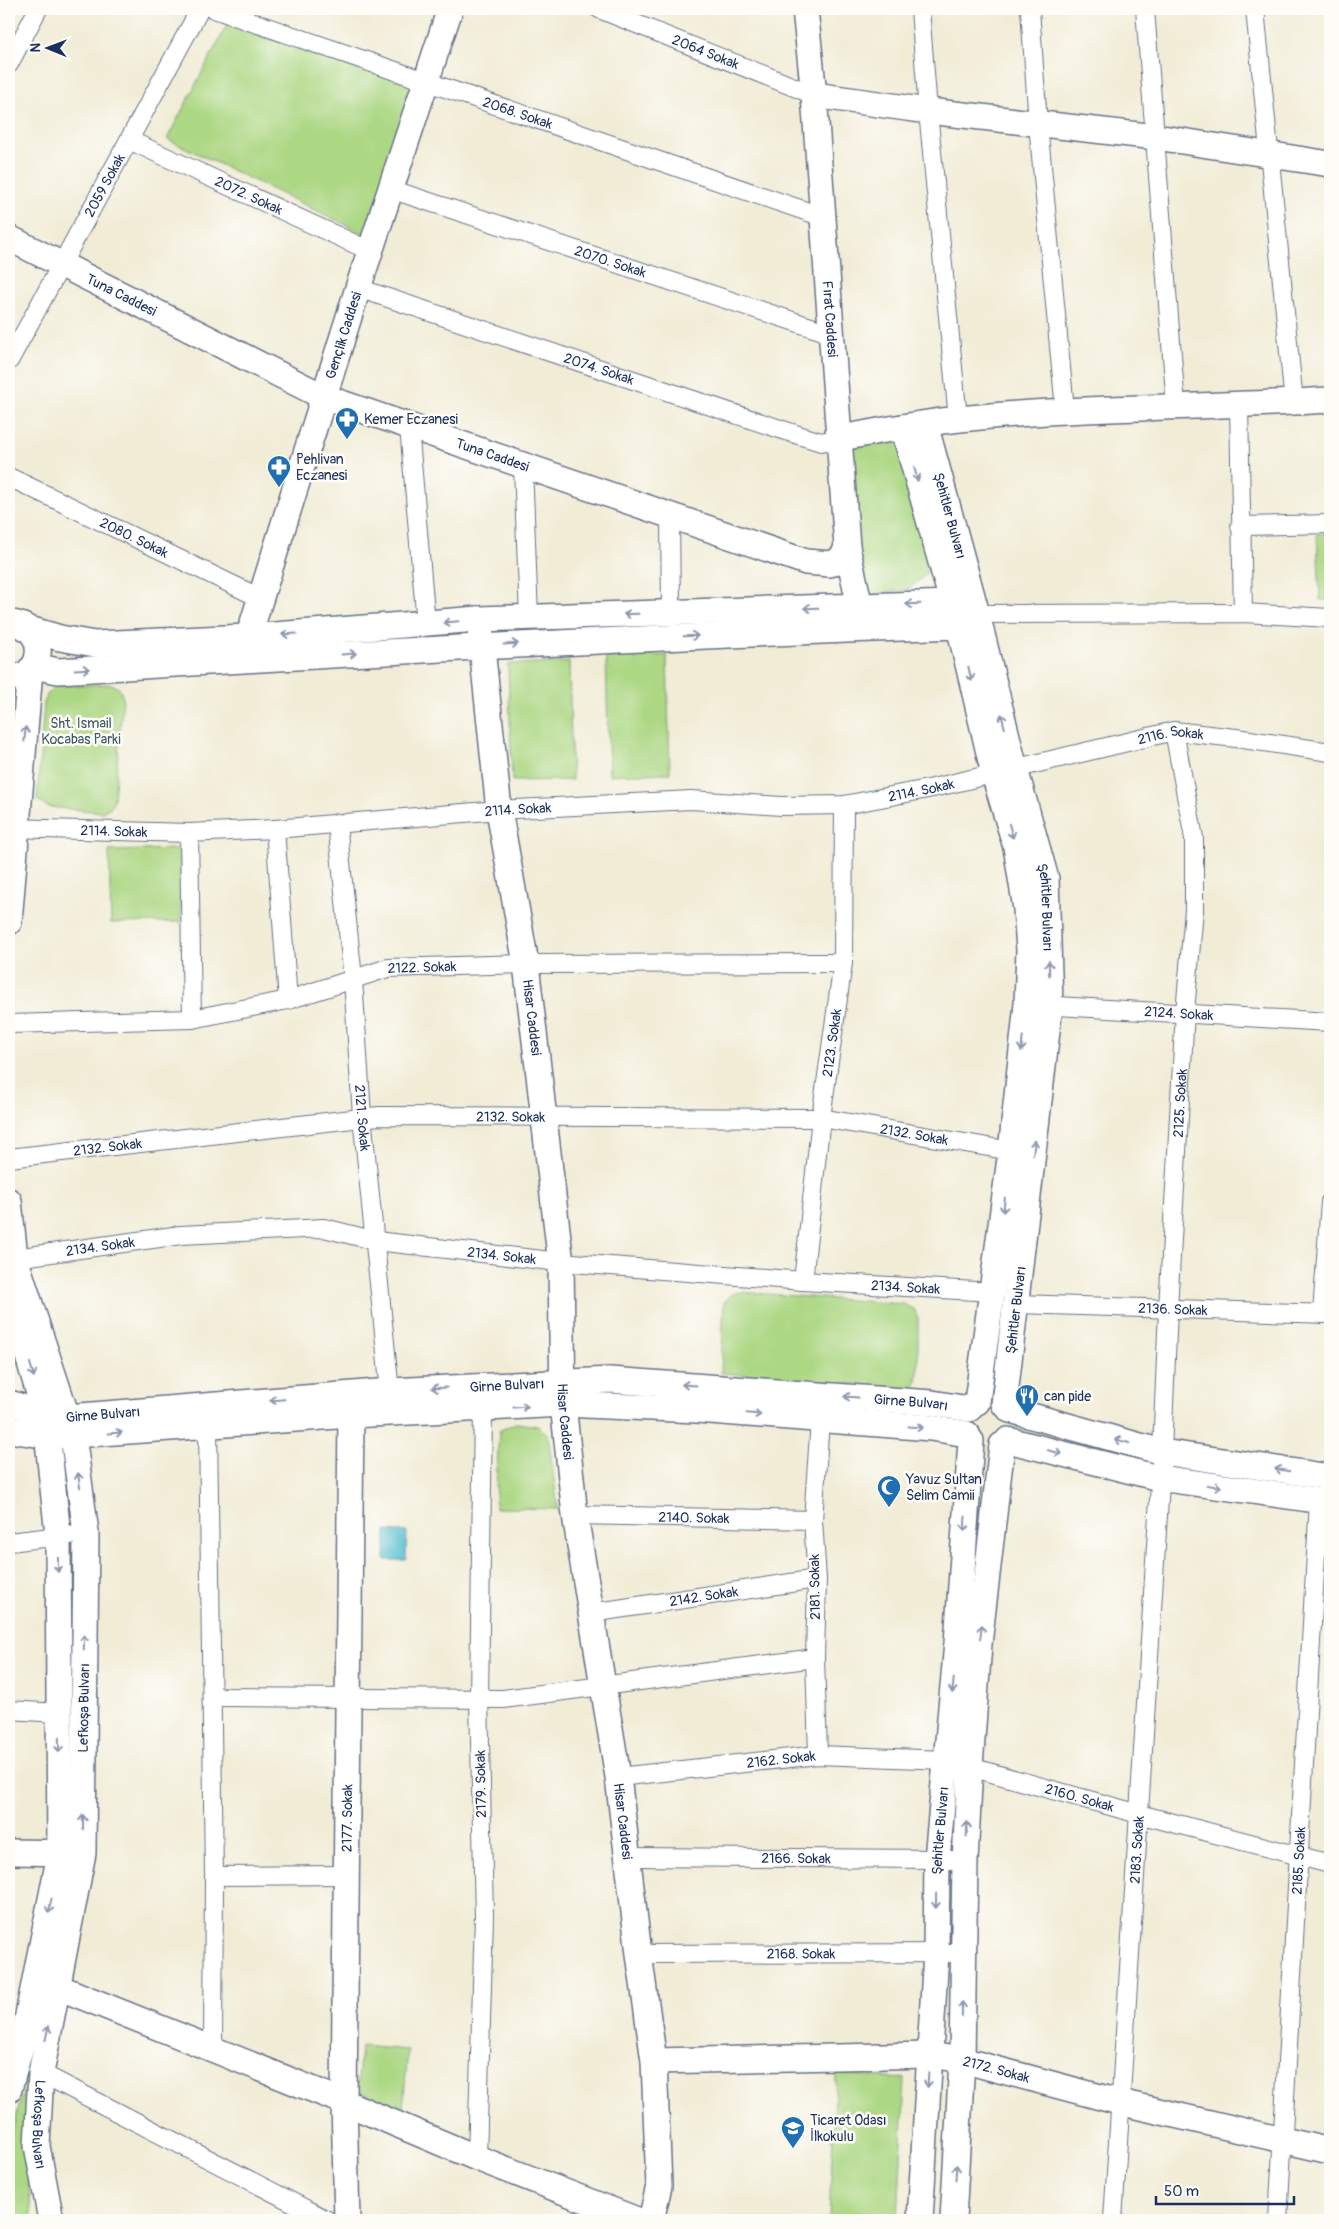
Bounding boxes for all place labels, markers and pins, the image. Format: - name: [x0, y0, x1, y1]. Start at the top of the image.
- pharmacy icon: Kemer Eczanesi: [334, 406, 360, 440]
- place label: Kemer Eczanesi: [364, 411, 458, 428]
- place label: Pehlivan Eczanesi: [296, 451, 348, 484]
- pharmacy icon: Pehlivan Eczanesi: [266, 454, 292, 488]
- restaurant icon: can pide: [1014, 1383, 1040, 1417]
- place label: can pide: [1044, 1388, 1091, 1405]
- place label: Yavuz Sultan Selim Camii: [905, 1471, 982, 1504]
- mosque icon: Yavuz Sultan Selim Camii: [876, 1474, 902, 1508]
- place label: Ticaret Odası İlkokulu: [810, 2112, 886, 2145]
- school or university icon: Ticaret Odası İlkokulu: [780, 2115, 806, 2149]

